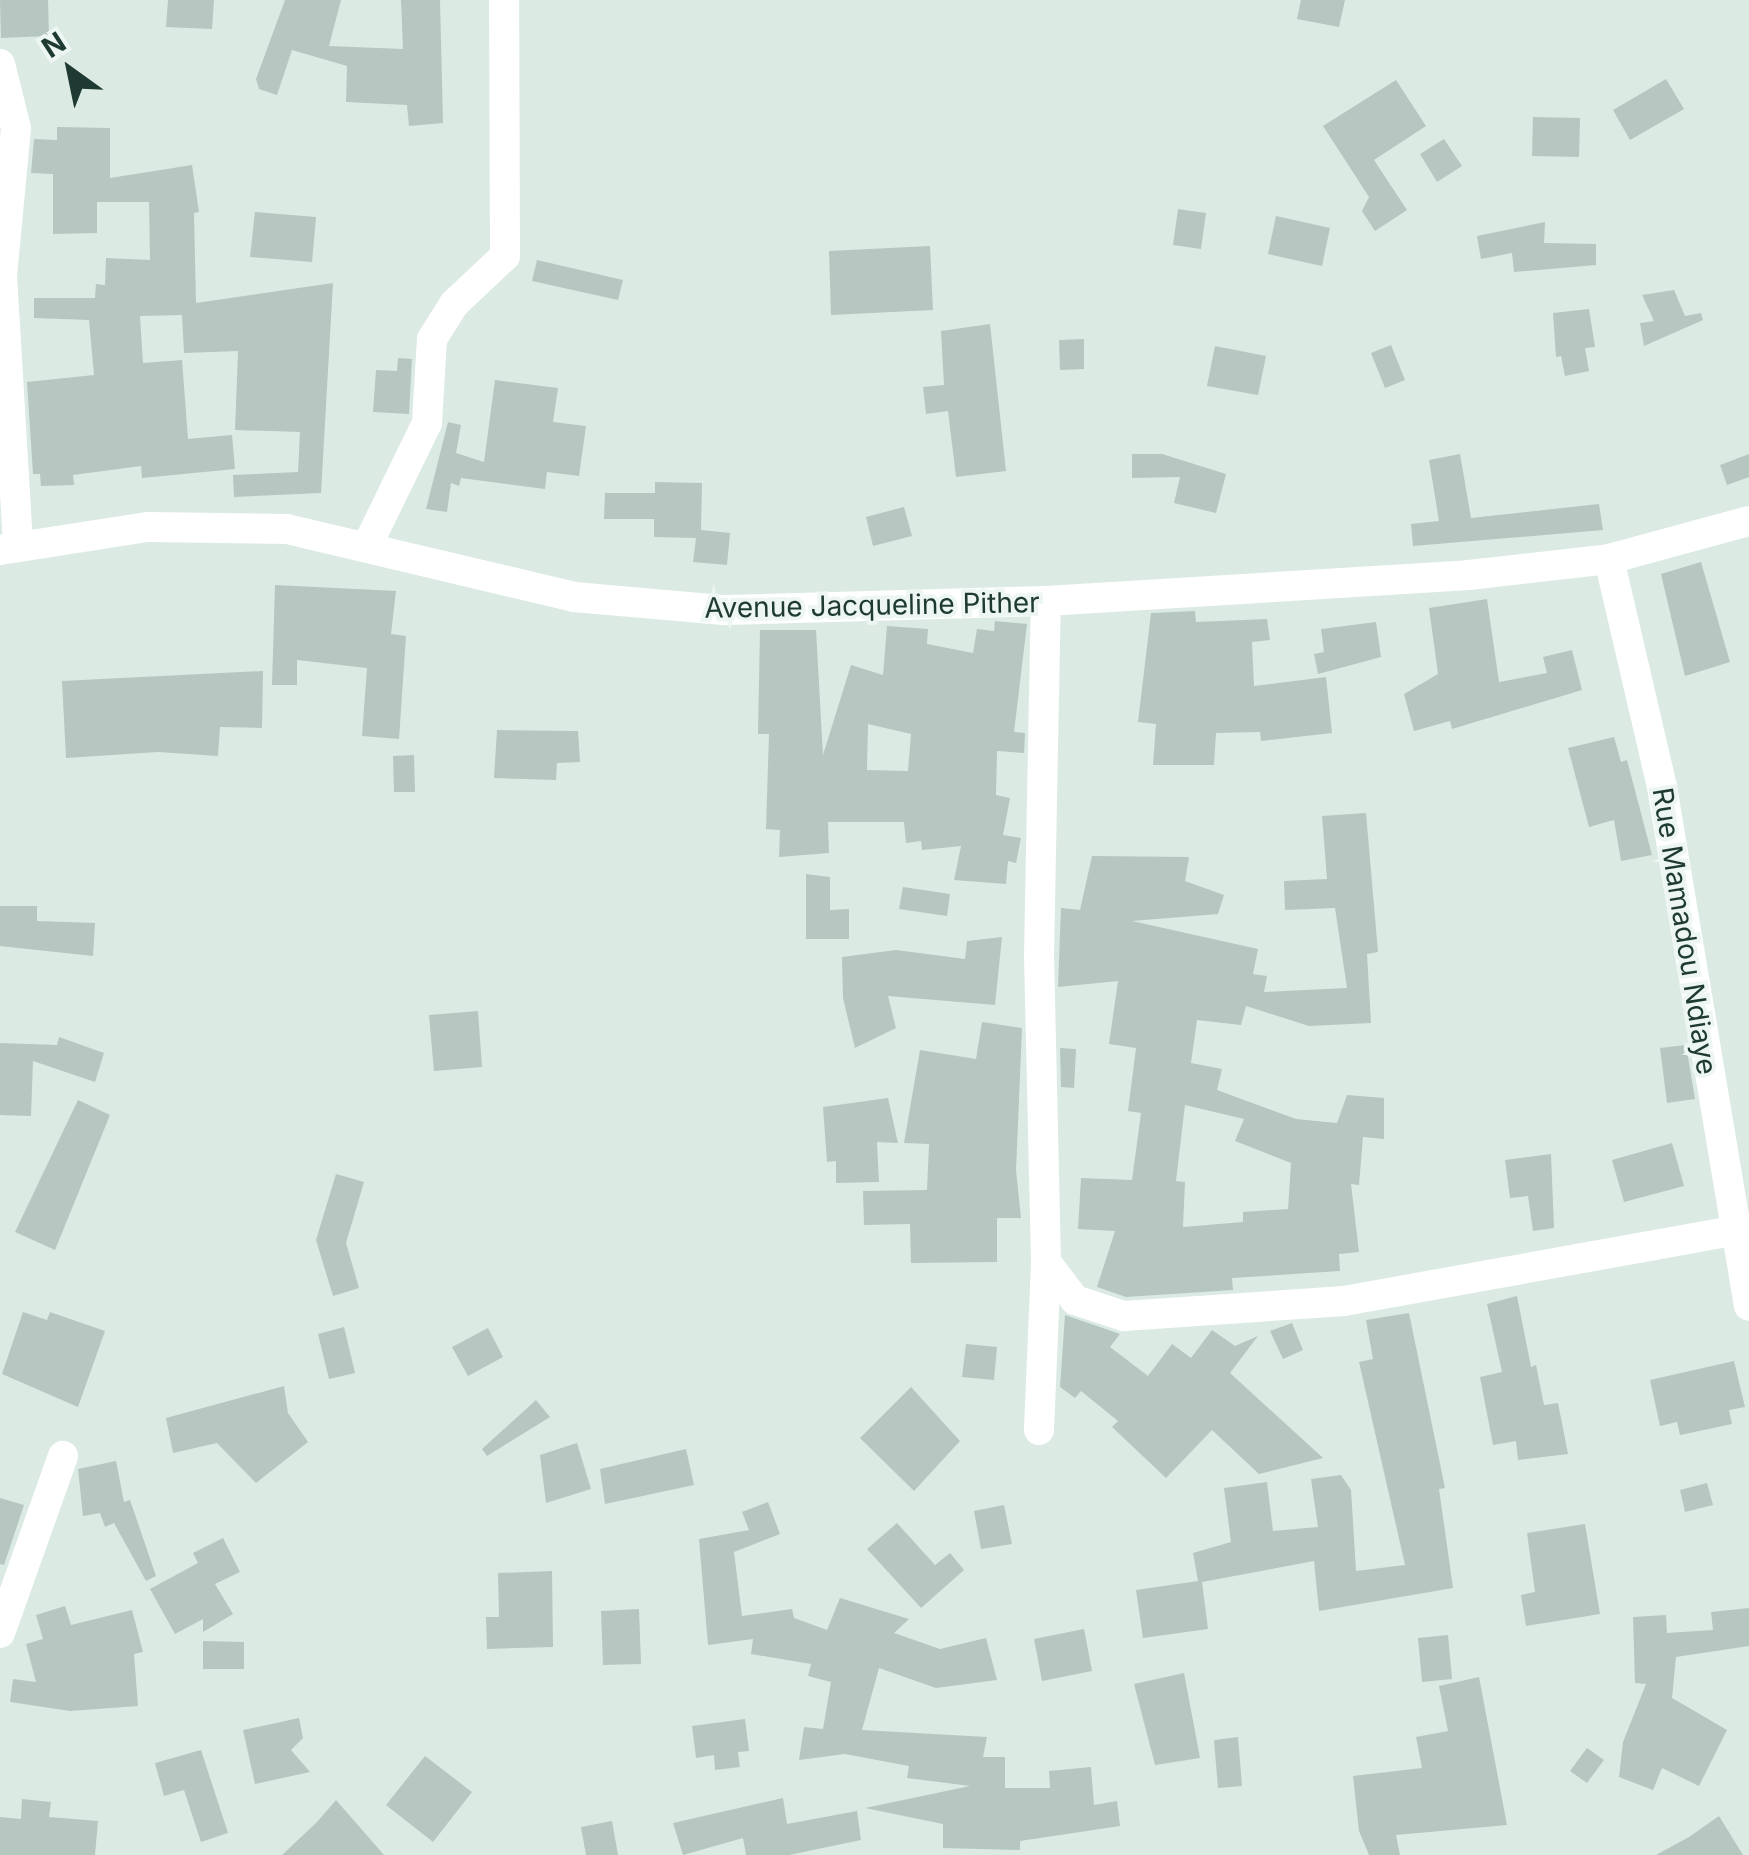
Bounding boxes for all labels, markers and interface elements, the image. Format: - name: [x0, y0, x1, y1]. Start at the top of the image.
- north arrow: [20, 20, 120, 120]
- text: N: [35, 25, 72, 65]
- street label: Avenue Jacqueline Pither: [704, 585, 1040, 625]
- street label: Rue Mamadou Ndiaye: [1646, 785, 1724, 1077]

